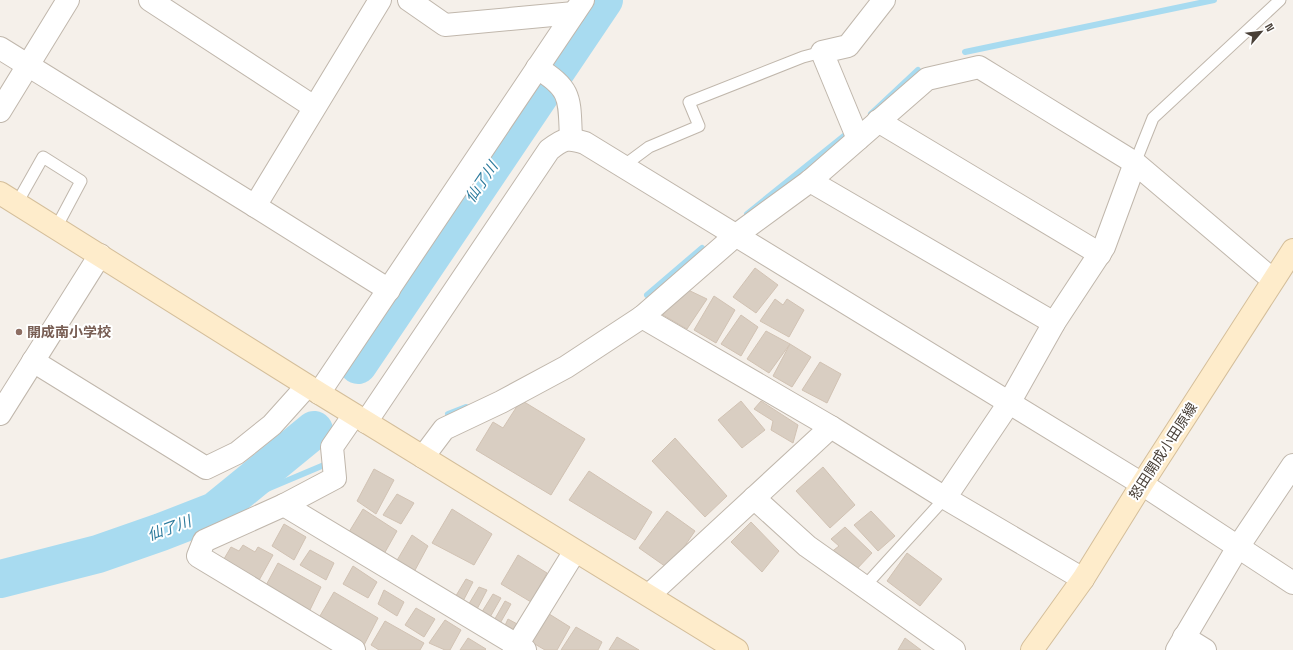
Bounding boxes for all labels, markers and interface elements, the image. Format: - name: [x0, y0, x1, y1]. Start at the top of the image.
- north arrow: [1241, 12, 1281, 52]
- text: N: [1262, 21, 1278, 34]
- water label: 仙了川: [461, 156, 503, 206]
- place label: 開成南小学校: [27, 323, 111, 341]
- marker: 開成南小学校: [14, 327, 24, 337]
- street label: 怒田開成小田原線: [1125, 399, 1201, 503]
- water label: 仙了川: [145, 511, 195, 545]

